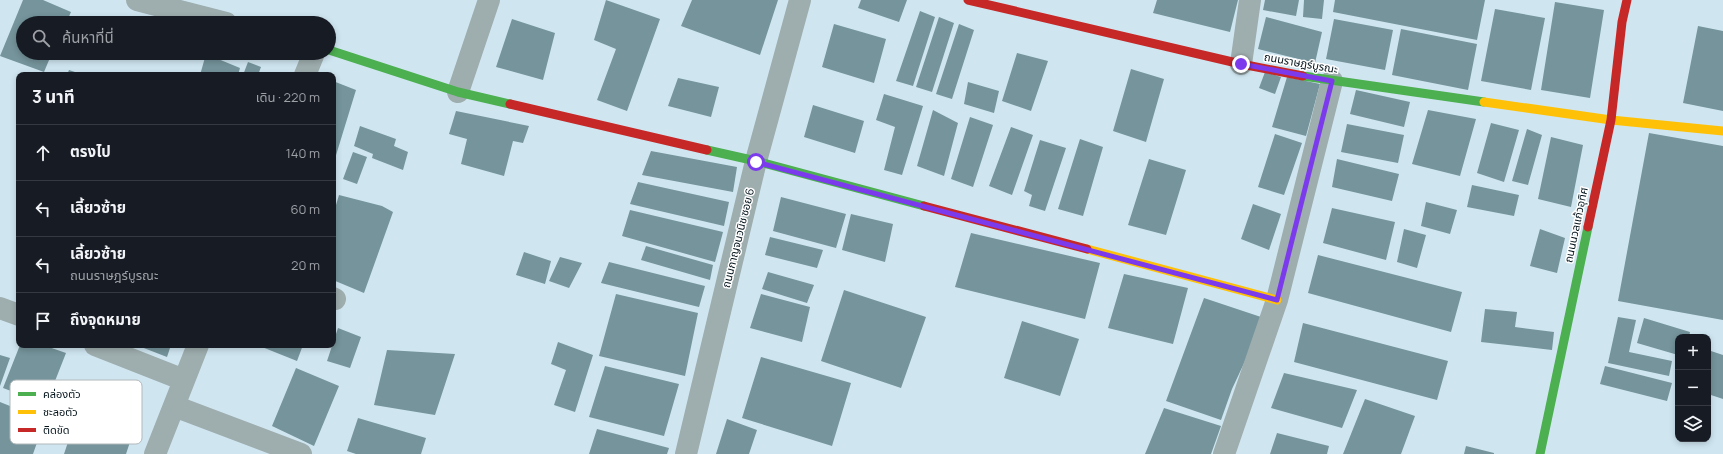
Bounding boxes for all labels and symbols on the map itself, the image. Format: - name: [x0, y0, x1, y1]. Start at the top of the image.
- street label: ถนนราษฎร์บูรณะ: [1263, 49, 1339, 76]
- route end: [1232, 55, 1250, 73]
- route start: [747, 153, 765, 171]
- street label: ถนนกาญจนวนิช ซอย 6: [718, 186, 757, 289]
- street label: ถนนนวลแก้วอุทิศ: [1560, 186, 1591, 264]
- legend: [10, 380, 142, 444]
- text: คล่องตัว: [43, 386, 81, 401]
- text: ชะลอตัว: [43, 404, 78, 419]
- text: ติดขัด: [43, 422, 70, 437]

